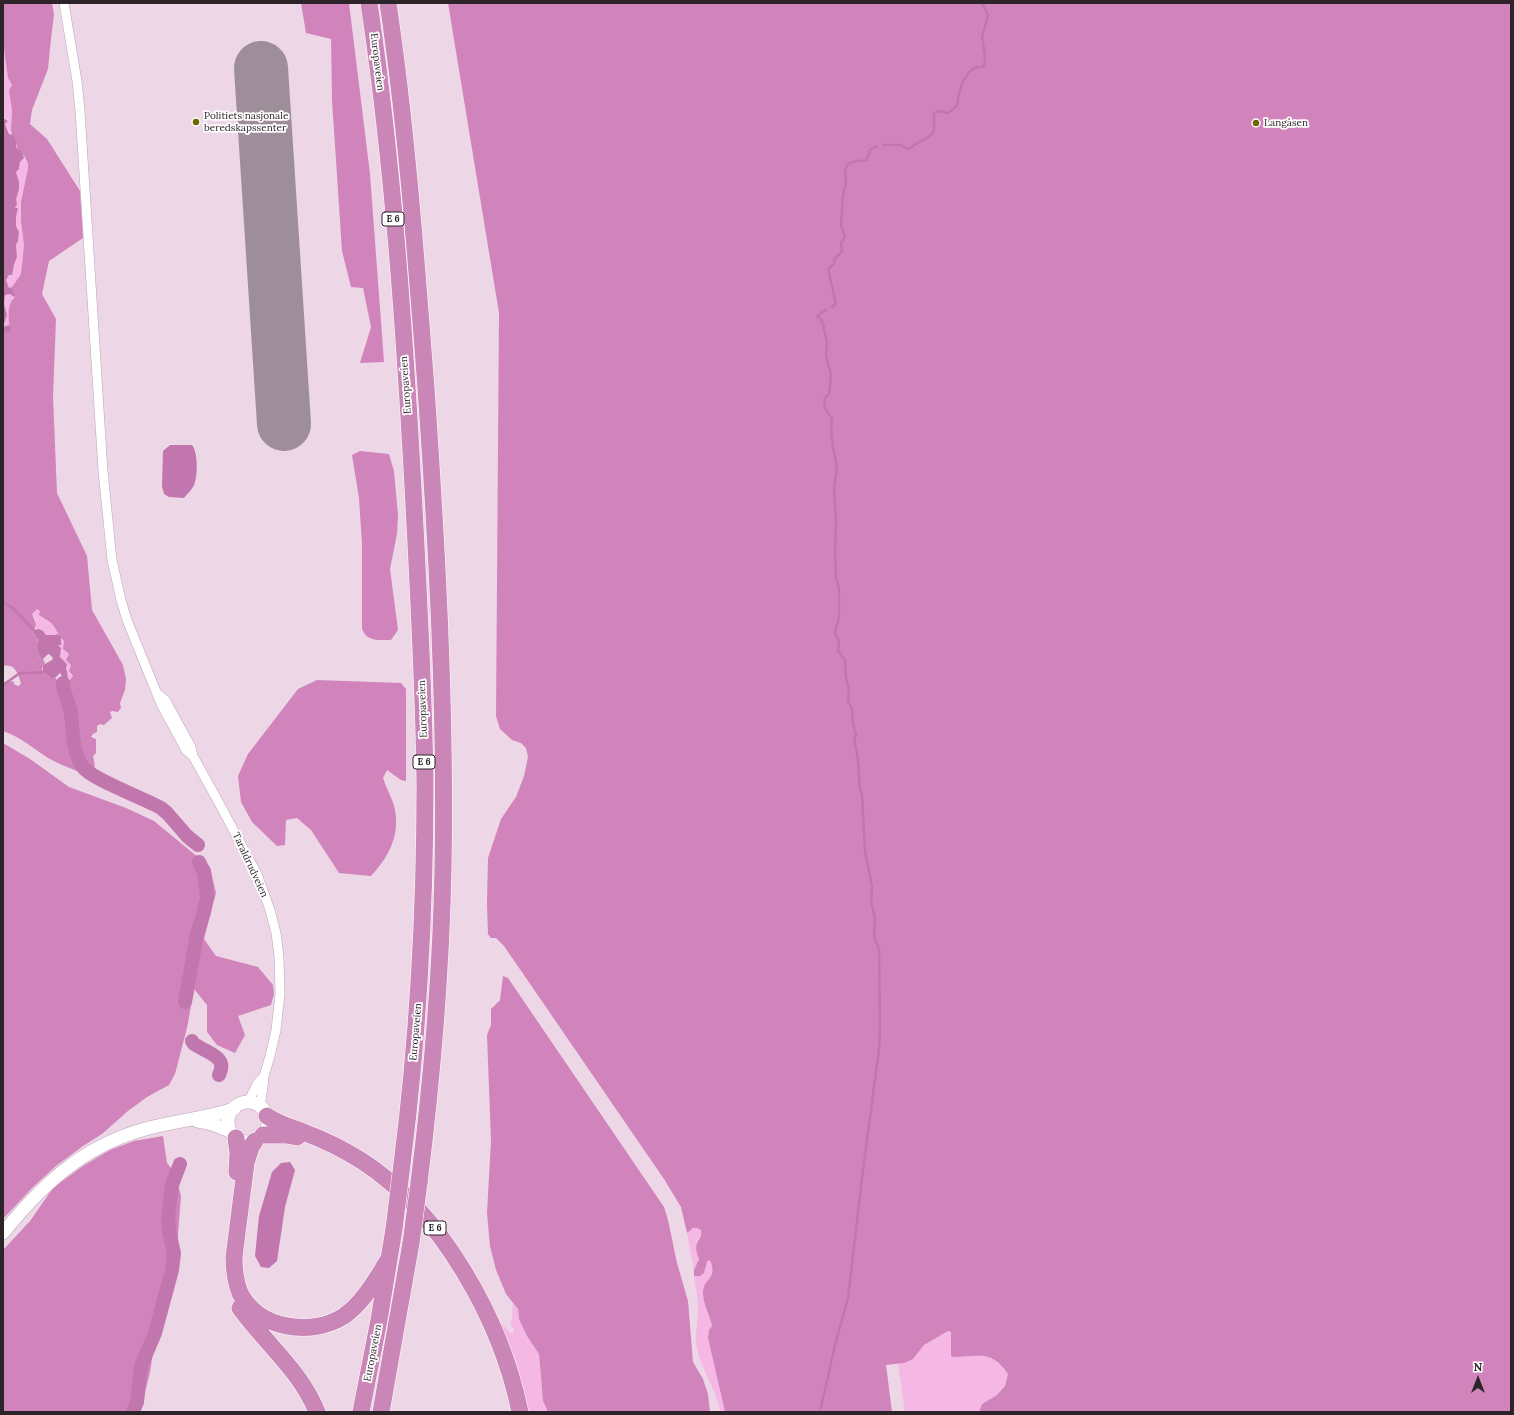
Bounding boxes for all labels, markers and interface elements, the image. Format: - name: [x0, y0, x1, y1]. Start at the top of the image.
- street label: Europaveien: [368, 33, 386, 91]
- place label: Politiets nasjonale beredskapssenter: [204, 110, 288, 134]
- marker: Politiets nasjonale beredskapssenter: [191, 117, 201, 127]
- place label: Langåsen: [1264, 117, 1308, 129]
- marker: Langåsen: [1251, 118, 1261, 128]
- road number: E 6: [382, 212, 404, 226]
- street label: Europaveien: [398, 356, 414, 414]
- street label: Europaveien: [416, 680, 430, 738]
- road number: E 6: [413, 755, 435, 769]
- street label: Taraldrudveien: [230, 831, 270, 899]
- street label: Europaveien: [407, 1003, 425, 1061]
- road number: E 6: [424, 1221, 446, 1235]
- street label: Europaveien: [362, 1323, 384, 1383]
- north arrow: [1458, 1359, 1498, 1399]
- text: N: [1474, 1360, 1482, 1374]

